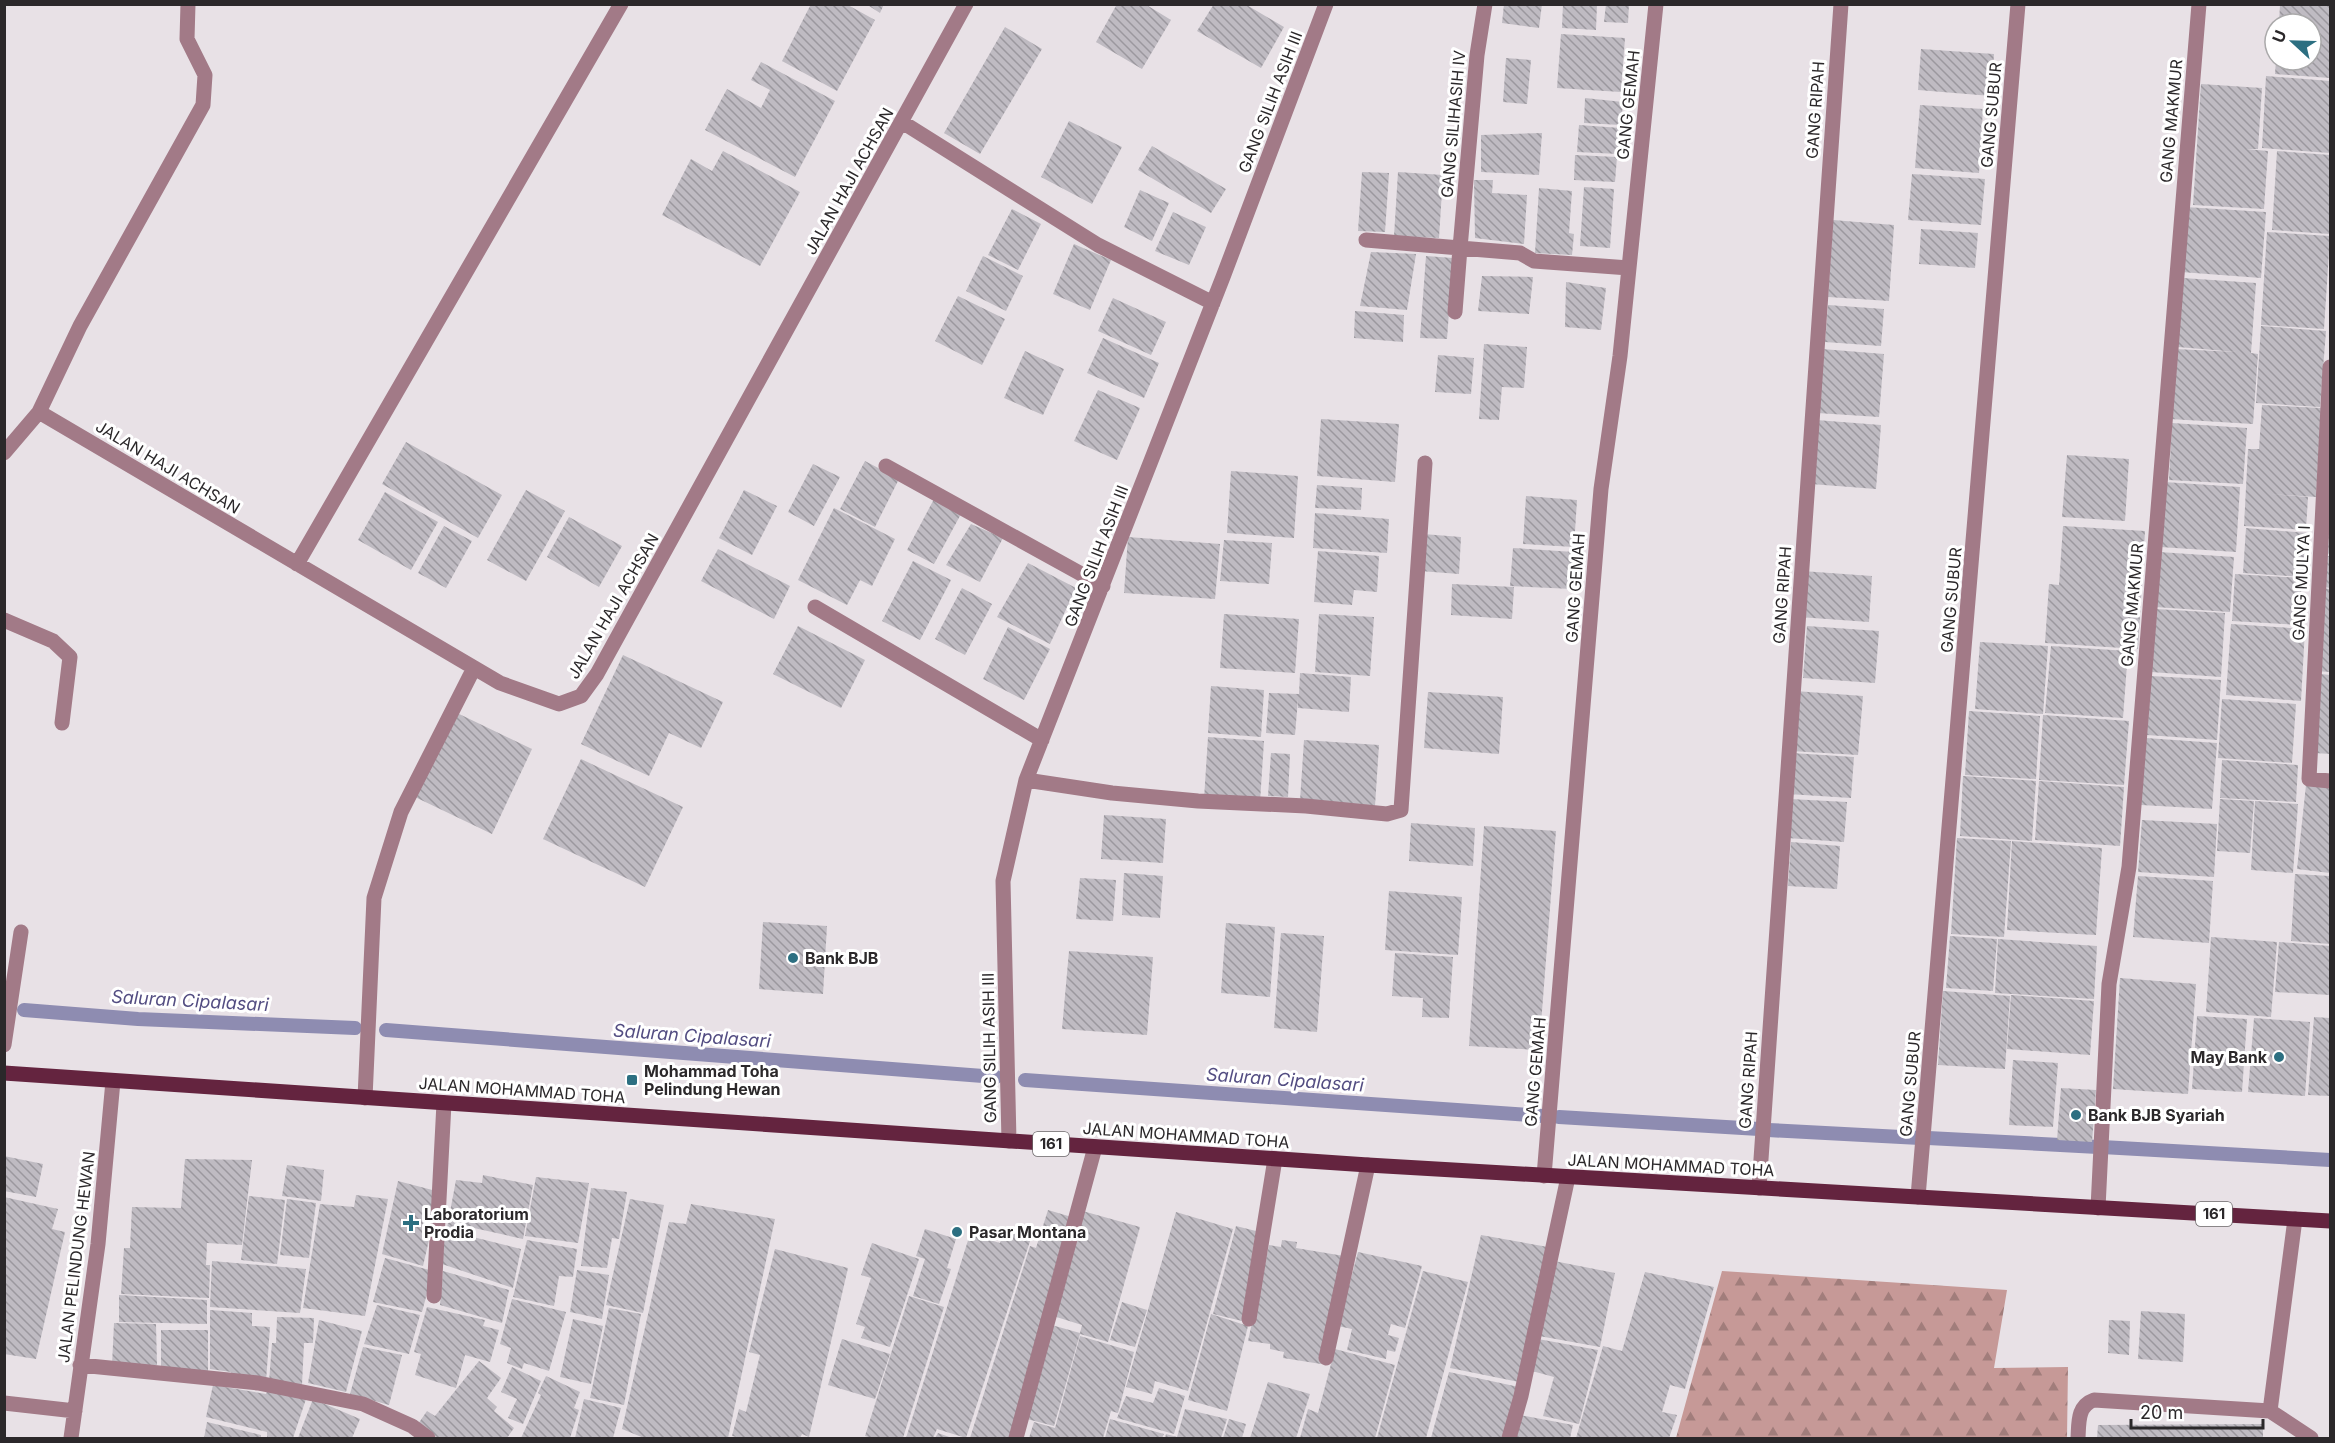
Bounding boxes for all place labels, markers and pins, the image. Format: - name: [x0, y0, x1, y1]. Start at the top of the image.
- place label: Bank BJB: [805, 948, 878, 968]
- marker: Bank BJB: [786, 951, 800, 965]
- place label: May Bank: [2191, 1047, 2268, 1067]
- marker: May Bank: [2272, 1050, 2286, 1064]
- place label: Mohammad Toha Pelindung Hewan: [644, 1061, 780, 1099]
- marker: Mohammad Toha Pelindung Hewan: [625, 1073, 639, 1087]
- place label: Bank BJB Syariah: [2088, 1105, 2225, 1125]
- marker: Bank BJB Syariah: [2069, 1108, 2083, 1122]
- place label: Laboratorium Prodia: [424, 1204, 529, 1242]
- marker: Laboratorium Prodia: [402, 1214, 420, 1232]
- place label: Pasar Montana: [969, 1222, 1086, 1242]
- marker: Pasar Montana: [950, 1225, 964, 1239]

